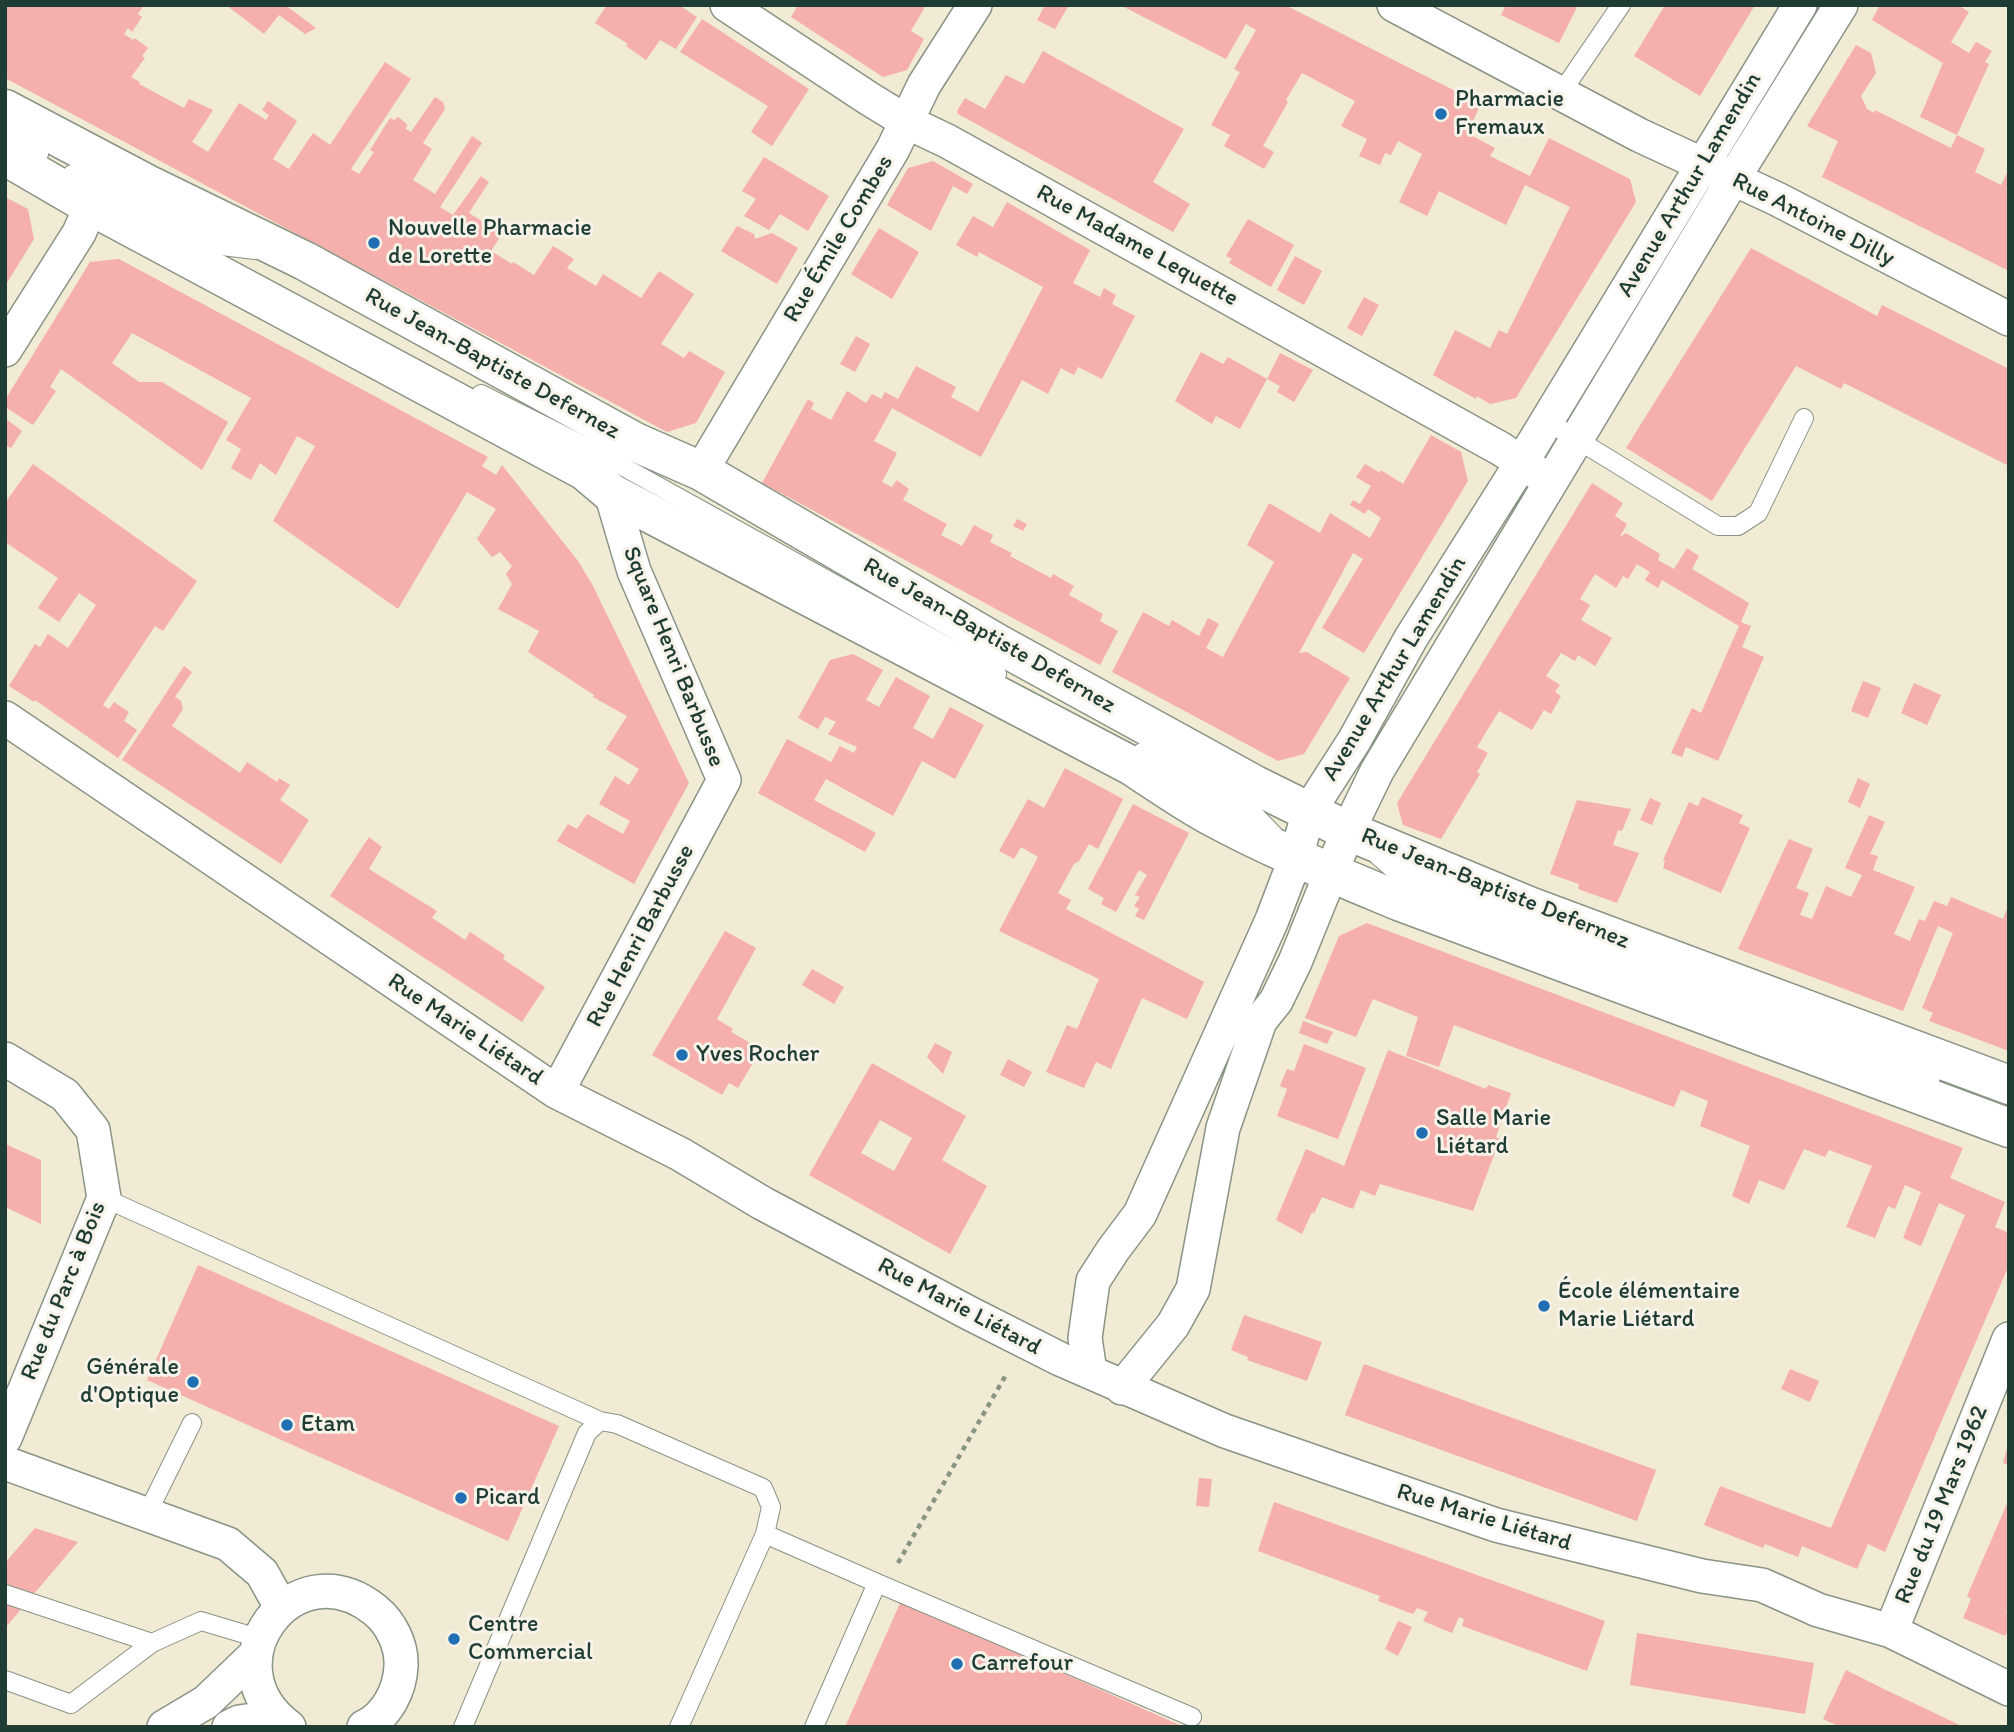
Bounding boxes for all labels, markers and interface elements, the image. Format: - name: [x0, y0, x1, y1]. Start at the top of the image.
- street label: Avenue Arthur Lamendin: [1611, 67, 1769, 303]
- place label: Pharmacie Fremaux: [1455, 86, 1564, 142]
- marker: Pharmacie Fremaux: [1433, 106, 1449, 122]
- street label: Rue Émile Combes: [778, 150, 900, 328]
- street label: Rue Antoine Dilly: [1727, 167, 1899, 273]
- street label: Rue Madame Lequette: [1031, 179, 1243, 313]
- place label: Nouvelle Pharmacie de Lorette: [388, 215, 592, 271]
- marker: Nouvelle Pharmacie de Lorette: [366, 235, 382, 251]
- street label: Rue Jean-Baptiste Defernez: [359, 282, 625, 446]
- street label: Square Henri Barbusse: [616, 543, 730, 771]
- street label: Avenue Arthur Lamendin: [1316, 551, 1474, 787]
- street label: Rue Jean-Baptiste Defernez: [858, 552, 1120, 720]
- street label: Rue Jean-Baptiste Defernez: [1357, 822, 1633, 956]
- street label: Rue Henri Barbusse: [581, 840, 701, 1032]
- street label: Rue Marie Liétard: [382, 967, 548, 1093]
- place label: Yves Rocher: [696, 1041, 819, 1069]
- marker: Yves Rocher: [674, 1047, 690, 1063]
- place label: Salle Marie Liétard: [1436, 1105, 1551, 1161]
- marker: Salle Marie Liétard: [1414, 1125, 1430, 1141]
- street label: Rue du Parc à Bois: [15, 1197, 113, 1385]
- street label: Rue Marie Liétard: [872, 1252, 1046, 1362]
- place label: École élémentaire Marie Liétard: [1558, 1278, 1740, 1334]
- marker: École élémentaire Marie Liétard: [1536, 1298, 1552, 1314]
- place label: Générale d'Optique: [80, 1354, 179, 1410]
- marker: Générale d'Optique: [185, 1374, 201, 1390]
- street label: Rue du 19 Mars 1962: [1889, 1402, 1995, 1608]
- place label: Etam: [301, 1411, 355, 1439]
- marker: Etam: [279, 1417, 295, 1433]
- street label: Rue Marie Liétard: [1393, 1478, 1575, 1558]
- place label: Picard: [475, 1484, 540, 1512]
- marker: Picard: [453, 1490, 469, 1506]
- place label: Centre Commercial: [468, 1611, 593, 1667]
- marker: Centre Commercial: [446, 1631, 462, 1647]
- place label: Carrefour: [971, 1650, 1073, 1678]
- marker: Carrefour: [949, 1656, 965, 1672]

